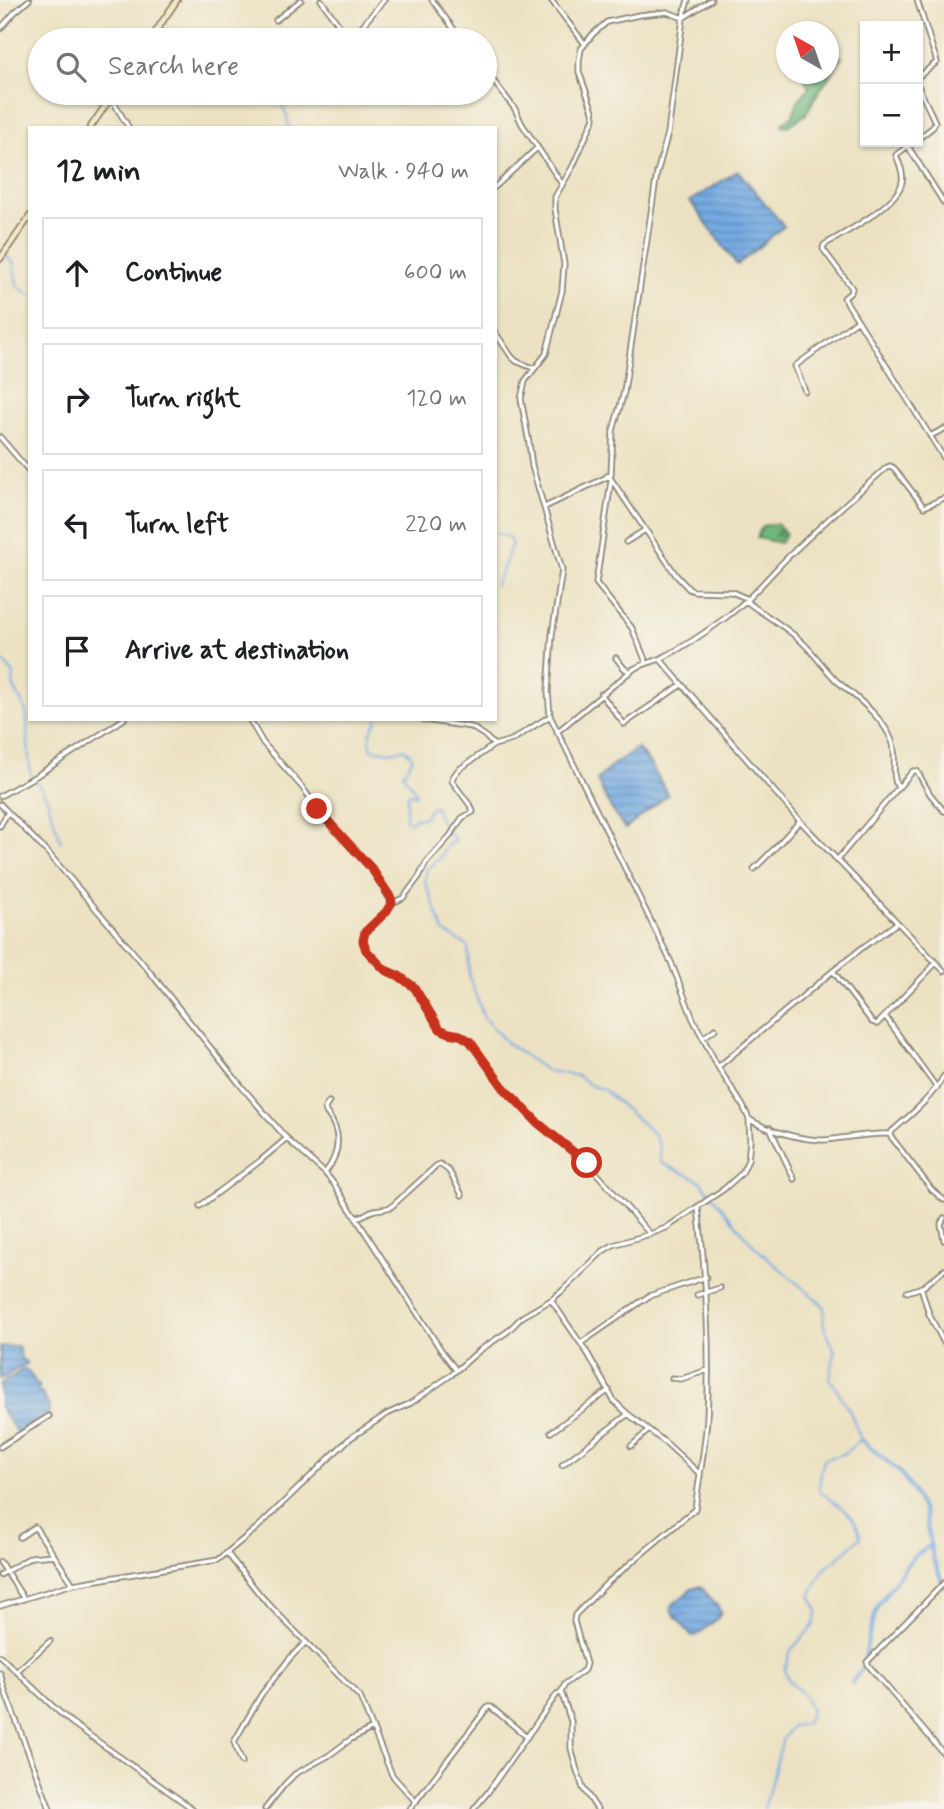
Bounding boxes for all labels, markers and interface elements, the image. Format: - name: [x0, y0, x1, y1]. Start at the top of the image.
- north arrow: [776, 21, 839, 84]
- map controls: [860, 21, 923, 147]
- button: +: [860, 21, 923, 84]
- search box: [28, 28, 497, 105]
- icon: search: [52, 48, 90, 86]
- text: Search here: [108, 50, 239, 84]
- button: −: [860, 84, 923, 147]
- text: 12 min: [56, 152, 141, 191]
- text: Walk · 940 m: [338, 157, 469, 187]
- icon: ahead: [58, 254, 96, 292]
- text: Continue: [125, 256, 222, 290]
- text: 600 m: [404, 258, 467, 288]
- icon: right: [58, 380, 96, 418]
- text: Turn right: [125, 382, 241, 416]
- text: 120 m: [406, 384, 467, 414]
- icon: left: [58, 506, 96, 544]
- text: Turn left: [125, 508, 229, 542]
- text: 220 m: [405, 510, 467, 540]
- icon: arrive: [58, 632, 96, 670]
- text: Arrive at destination: [125, 634, 349, 668]
- route end: [301, 793, 332, 824]
- route start: [571, 1147, 602, 1178]

